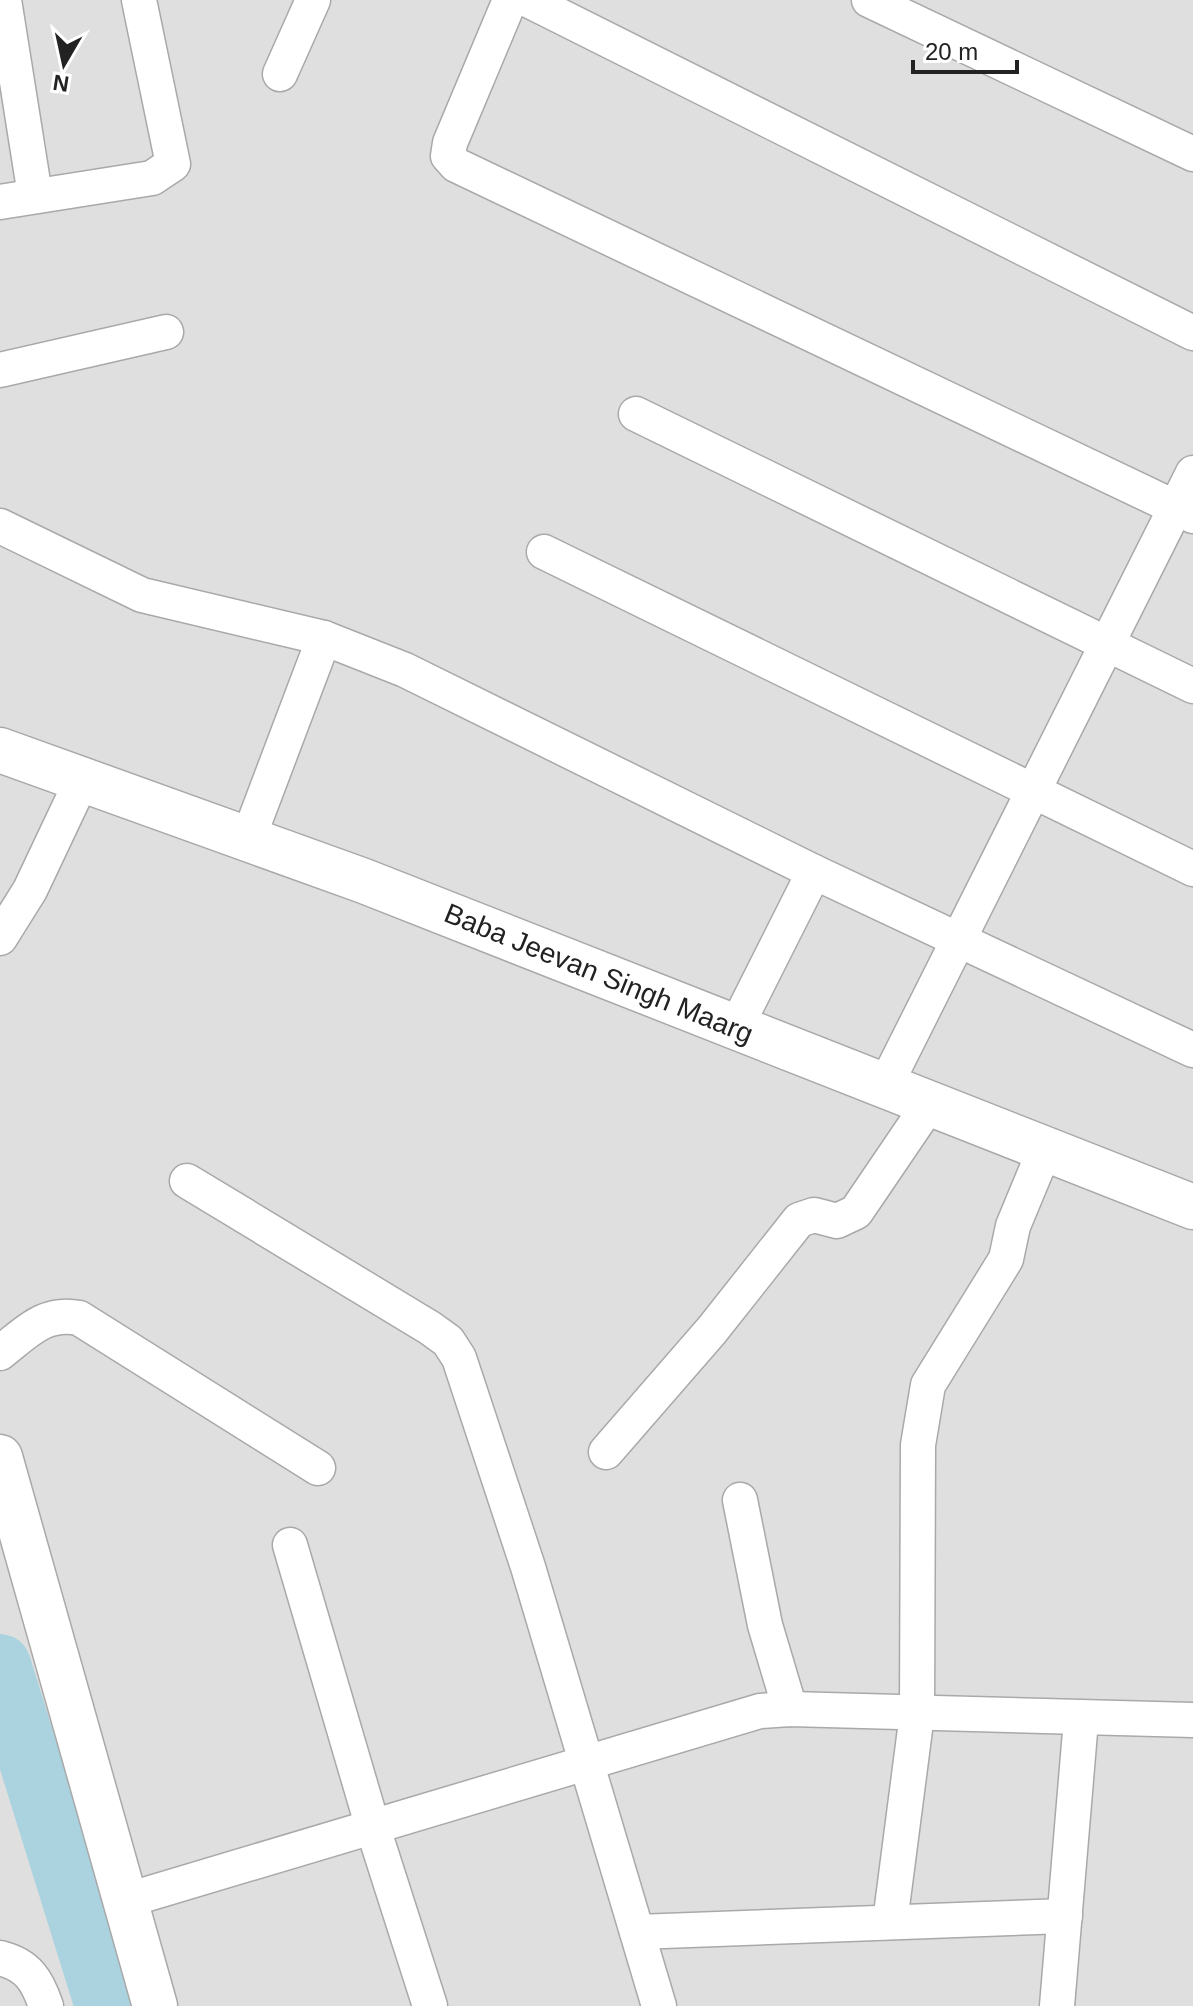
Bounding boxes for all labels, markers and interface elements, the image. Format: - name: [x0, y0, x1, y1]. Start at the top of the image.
- north arrow: [24, 24, 104, 104]
- scale bar: [913, 24, 1017, 74]
- text: 20 m: [925, 38, 978, 65]
- text: N: [51, 70, 71, 97]
- street label: Baba Jeevan Singh Maarg: [440, 897, 758, 1050]

